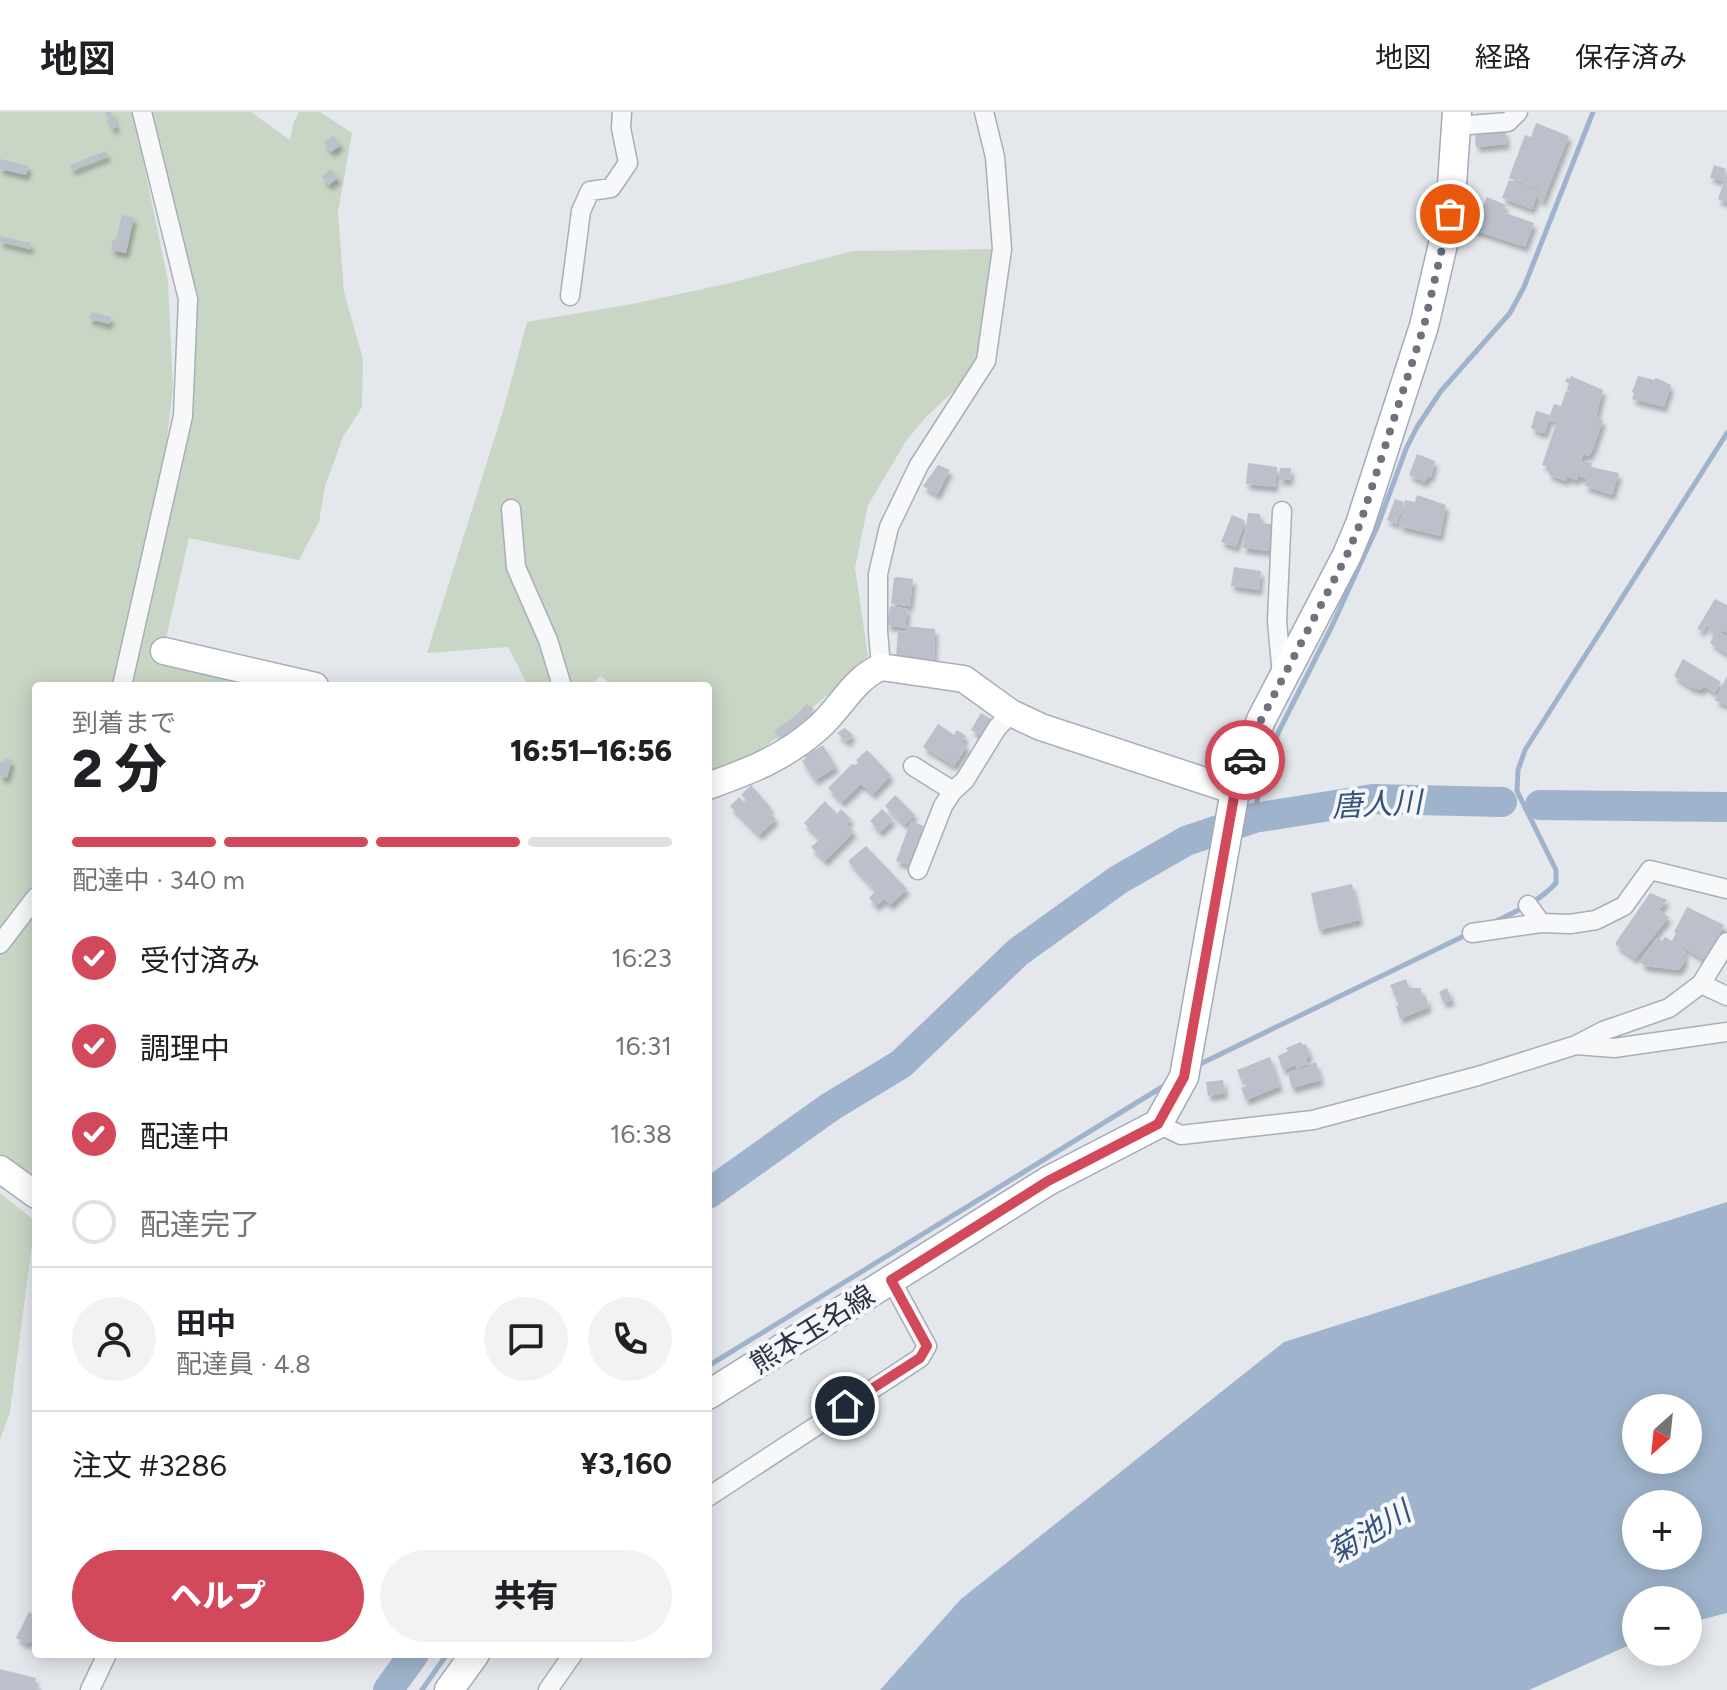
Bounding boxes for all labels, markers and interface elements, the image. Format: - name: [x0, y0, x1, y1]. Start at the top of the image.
- text: 地図: [40, 36, 116, 82]
- text: 地図: [1375, 40, 1431, 74]
- text: 経路: [1475, 40, 1531, 74]
- text: 保存済み: [1575, 40, 1687, 74]
- pin: [1416, 180, 1484, 248]
- icon: bag: [1428, 192, 1472, 236]
- text: 到着まで: [72, 707, 176, 739]
- courier: [1205, 720, 1285, 800]
- text: 16:51–16:56: [510, 732, 672, 769]
- text: 2 分: [72, 738, 167, 800]
- icon: car: [1223, 738, 1267, 782]
- water label: 唐人川: [1331, 783, 1426, 825]
- text: 配達中 · 340 m: [72, 864, 245, 896]
- icon: check: [72, 936, 116, 980]
- text: 受付済み: [140, 942, 260, 979]
- text: 16:23: [611, 942, 672, 974]
- icon: check: [72, 1024, 116, 1068]
- text: 調理中: [140, 1030, 230, 1067]
- text: 16:31: [615, 1030, 672, 1062]
- icon: check: [72, 1112, 116, 1156]
- text: 配達中: [140, 1118, 230, 1155]
- text: 16:38: [610, 1118, 672, 1150]
- text: 配達完了: [140, 1206, 260, 1243]
- street label: 熊本玉名線: [744, 1277, 880, 1381]
- button: person: [72, 1297, 156, 1381]
- button: chat: [484, 1297, 568, 1381]
- button: phone: [588, 1297, 672, 1381]
- text: 田中: [176, 1305, 236, 1342]
- text: 配達員 · 4.8: [176, 1348, 311, 1380]
- pin: [811, 1372, 879, 1440]
- icon: home: [823, 1384, 867, 1428]
- north arrow: [1622, 1394, 1702, 1474]
- map controls: [1622, 1394, 1702, 1666]
- text: ¥3,160: [580, 1445, 672, 1482]
- text: 注文 #3286: [72, 1447, 227, 1484]
- button: +: [1622, 1490, 1702, 1570]
- water label: 菊池川: [1321, 1491, 1420, 1571]
- button: ヘルプ: [72, 1550, 364, 1642]
- button: 共有: [380, 1550, 672, 1642]
- button: −: [1622, 1586, 1702, 1666]

